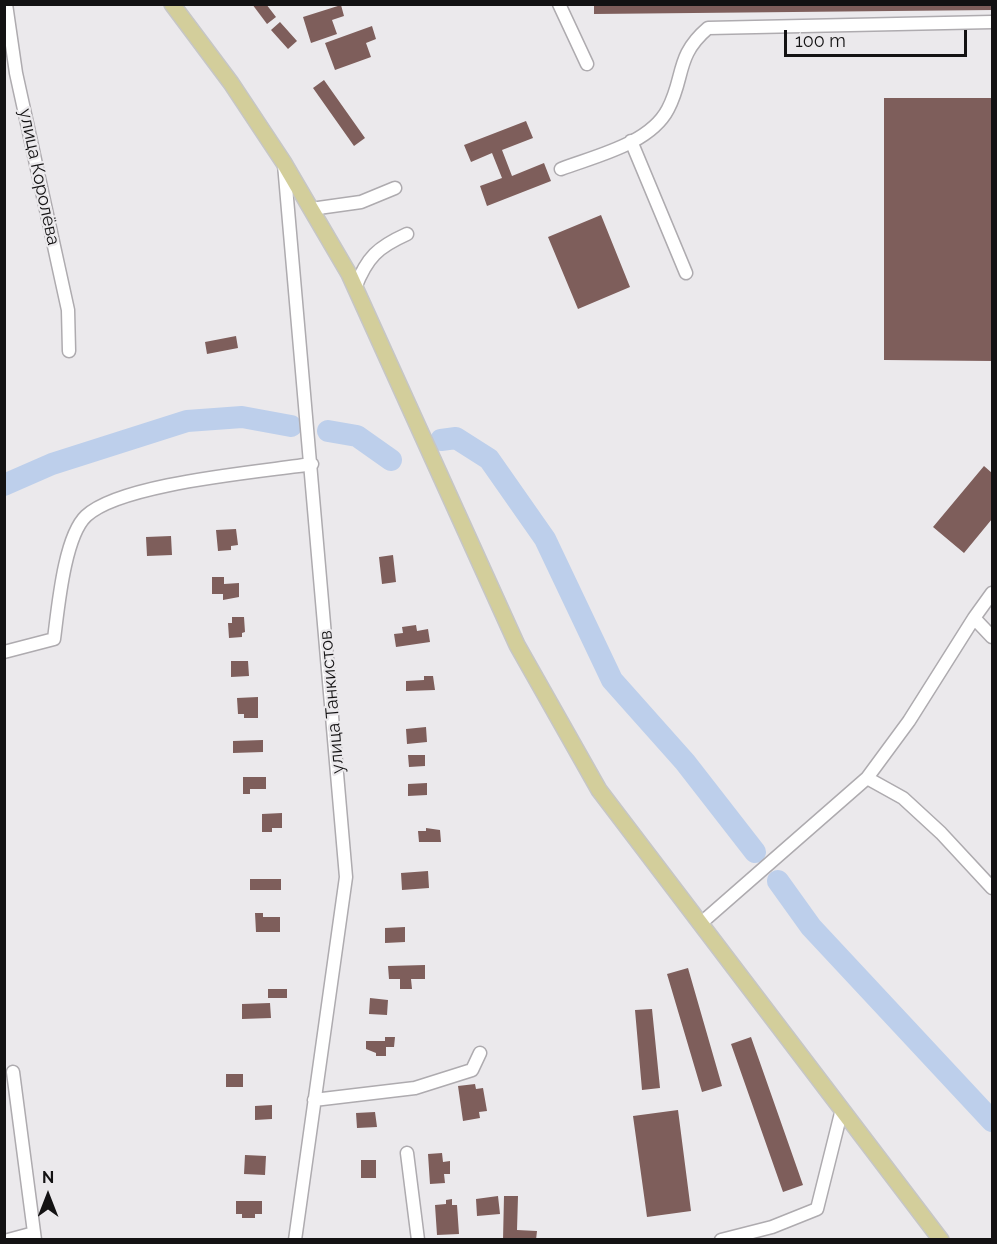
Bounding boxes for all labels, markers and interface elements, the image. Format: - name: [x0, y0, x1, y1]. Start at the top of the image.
- scale bar: [787, 18, 970, 56]
- text: 100 m: [795, 30, 846, 51]
- street label: улица Королёва: [14, 107, 64, 247]
- street label: улица Танкистов: [315, 629, 349, 775]
- north arrow: [18, 1166, 78, 1226]
- text: N: [42, 1168, 54, 1187]

